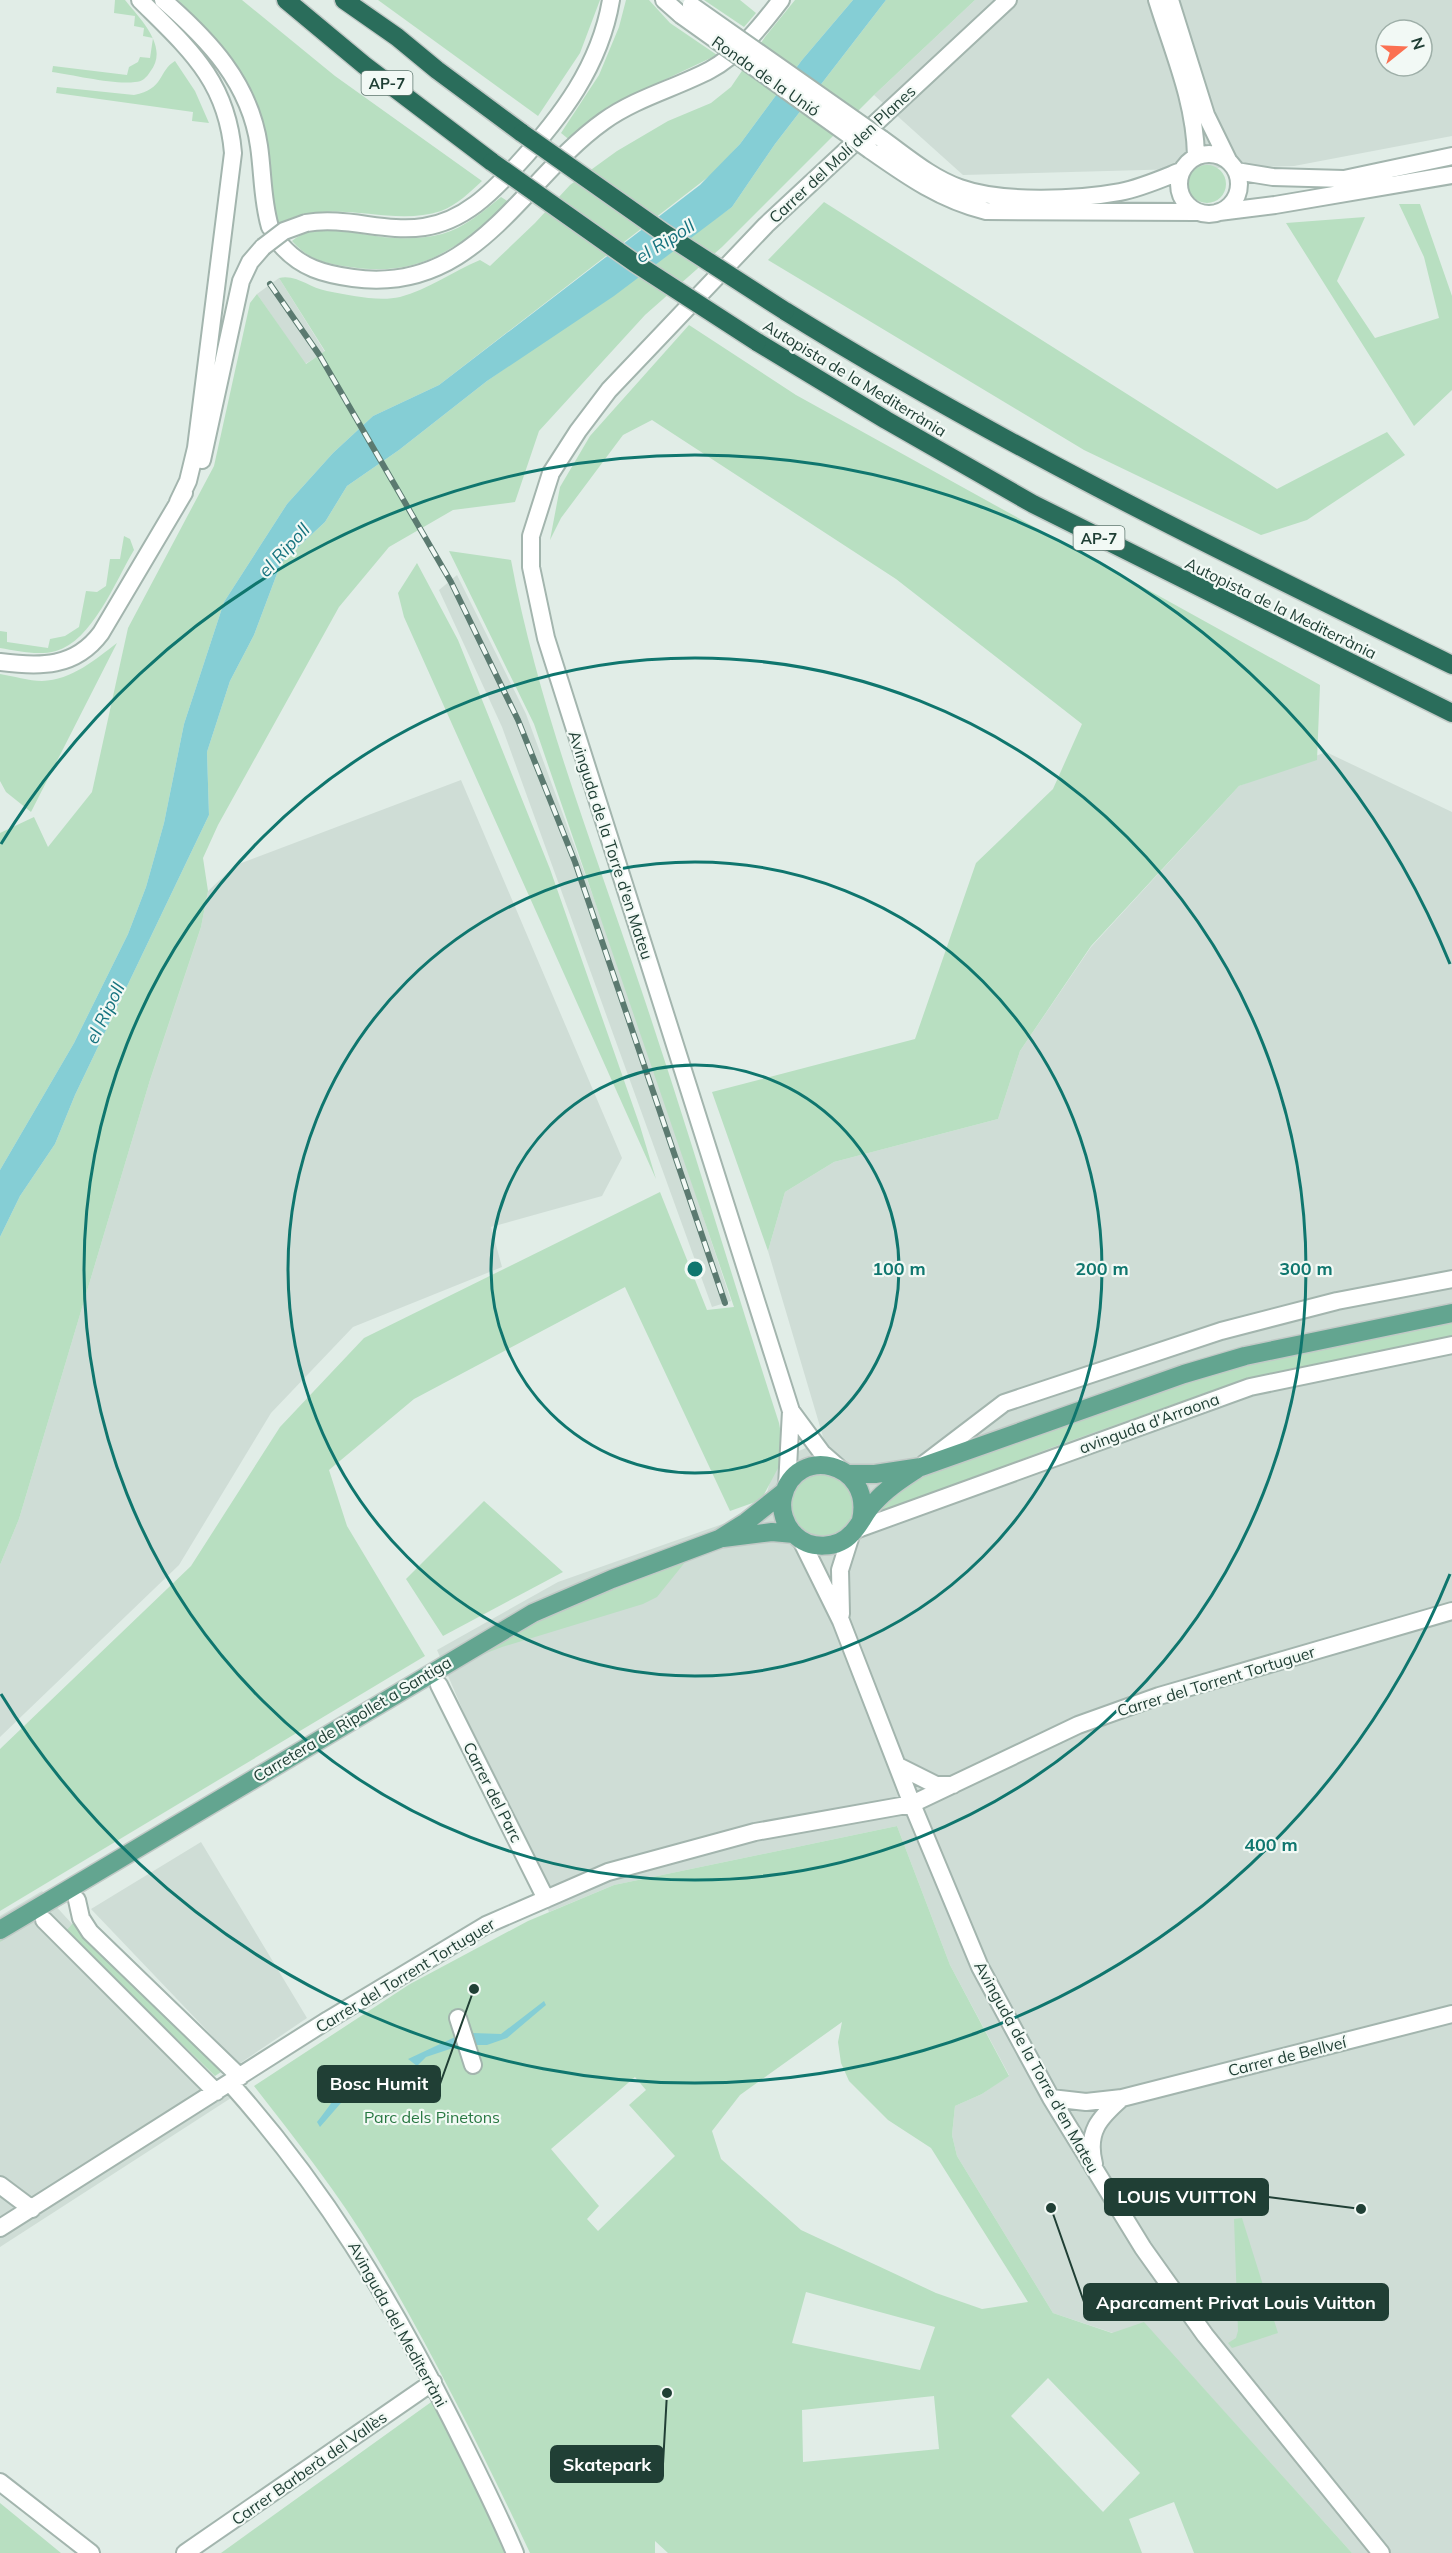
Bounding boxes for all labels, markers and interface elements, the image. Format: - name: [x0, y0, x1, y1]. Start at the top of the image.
- north arrow: [1374, 18, 1434, 78]
- street label: Ronda de la Unió: [708, 31, 824, 121]
- text: N: [1407, 35, 1430, 52]
- road number: AP-7: [362, 71, 412, 95]
- street label: Carrer del Molí den Planes: [765, 81, 919, 227]
- water label: el Ripoll: [631, 214, 699, 268]
- street label: Autopista de la Mediterrània: [760, 315, 950, 441]
- water label: el Ripoll: [253, 518, 315, 582]
- road number: AP-7: [1074, 526, 1124, 550]
- street label: Autopista de la Mediterrània: [1182, 553, 1380, 663]
- street label: Avinguda de la Torre d'en Mateu: [564, 728, 658, 962]
- water label: el Ripoll: [80, 978, 130, 1047]
- text: 100 m: [872, 1257, 926, 1280]
- text: 200 m: [1075, 1257, 1129, 1280]
- text: 300 m: [1279, 1257, 1333, 1280]
- centre of rings: [685, 1259, 705, 1279]
- street label: avinguda d'Arraona: [1076, 1388, 1222, 1458]
- street label: Carrer del Torrent Tortuguer: [1115, 1641, 1317, 1721]
- street label: Carretera de Ripollet a Santiga: [249, 1652, 455, 1786]
- street label: Carrer del Parc: [459, 1738, 527, 1846]
- text: 400 m: [1244, 1833, 1298, 1856]
- street label: Carrer del Torrent Tortuguer: [312, 1913, 498, 2037]
- street label: Avinguda de la Torre d'en Mateu: [970, 1957, 1104, 2177]
- street label: Carrer de Bellveí: [1226, 2031, 1349, 2080]
- callout: Bosc Humit: [318, 2066, 440, 2102]
- text: Bosc Humit: [330, 2072, 428, 2095]
- park label: Parc dels Pinetons: [364, 2107, 500, 2127]
- callout: LOUIS VUITTON: [1105, 2179, 1268, 2215]
- text: LOUIS VUITTON: [1117, 2185, 1257, 2208]
- street label: Avinguda del Mediterràni: [344, 2238, 452, 2410]
- callout: Aparcament Privat Louis Vuitton: [1084, 2284, 1388, 2320]
- text: Aparcament Privat Louis Vuitton: [1096, 2291, 1376, 2314]
- street label: Carrer Barberà del Vallès: [227, 2407, 391, 2529]
- callout: Skatepark: [551, 2446, 663, 2482]
- text: Skatepark: [563, 2453, 652, 2476]

